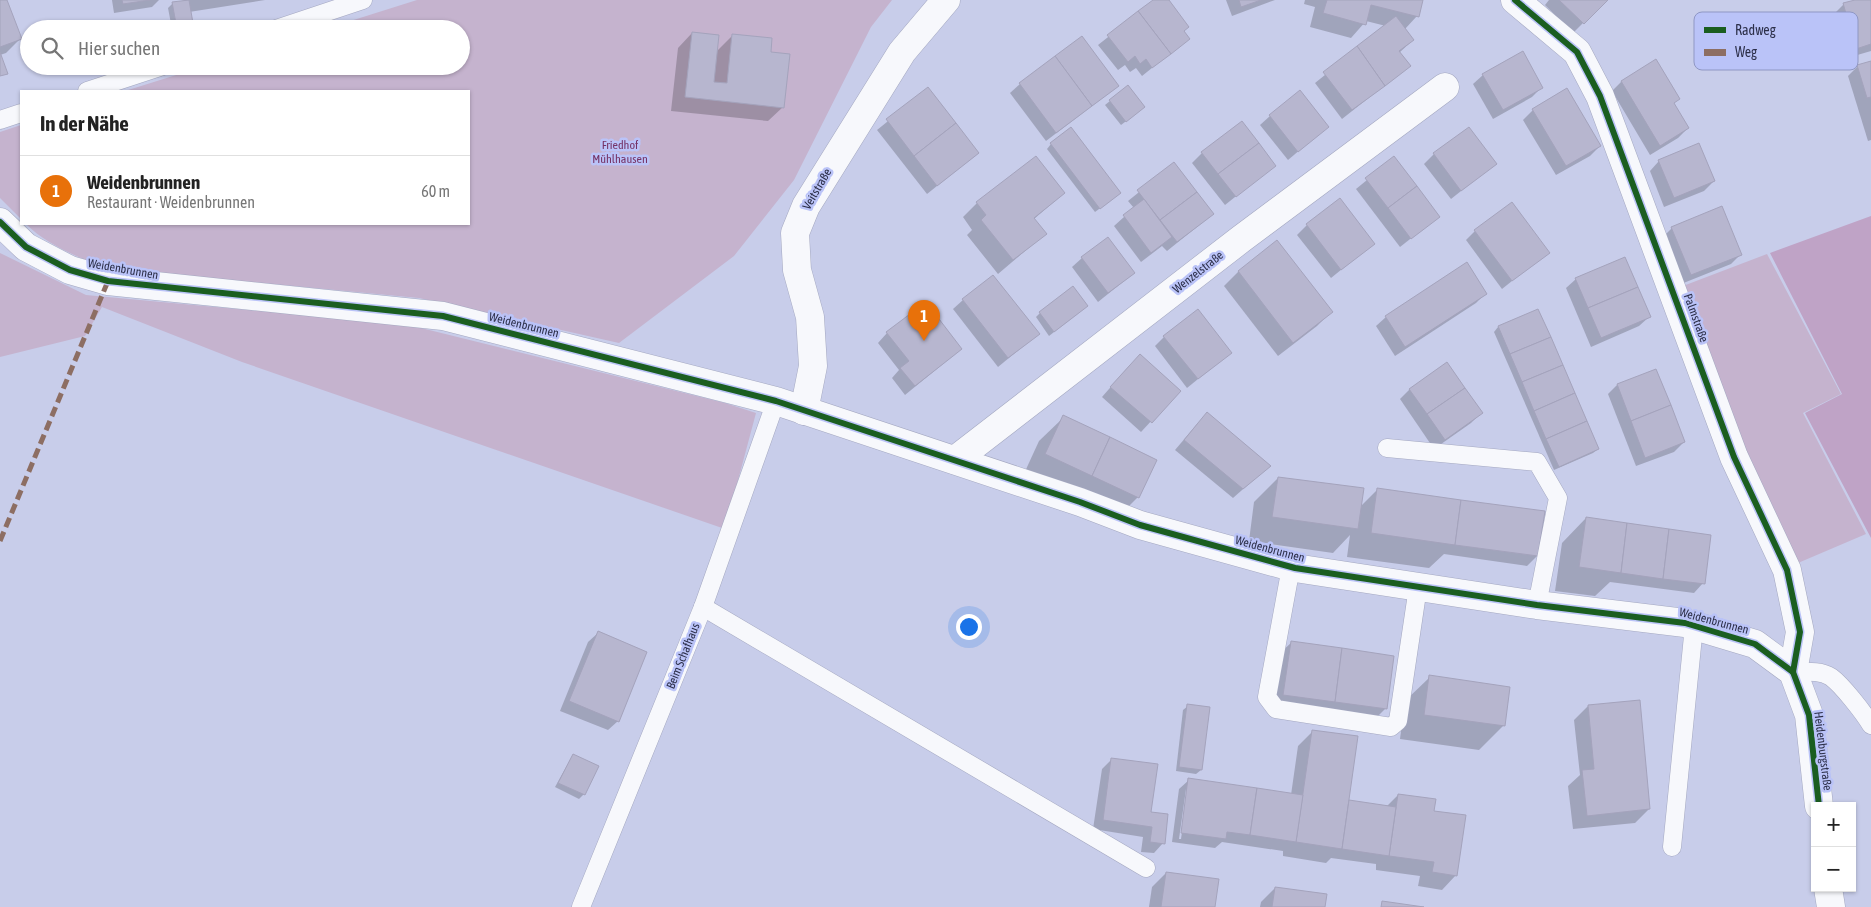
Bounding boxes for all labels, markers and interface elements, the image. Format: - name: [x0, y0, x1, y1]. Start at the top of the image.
- legend: [1694, 12, 1858, 70]
- search box: [20, 20, 470, 75]
- text: Radweg: [1735, 22, 1776, 38]
- icon: search: [38, 34, 66, 62]
- text: Hier suchen: [78, 37, 160, 59]
- text: Weg: [1735, 44, 1757, 60]
- text: In der Nähe: [40, 111, 129, 135]
- park label: Friedhof Mühlhausen: [592, 138, 648, 166]
- street label: Veitstraße: [800, 166, 834, 212]
- text: Weidenbrunnen: [87, 171, 200, 193]
- text: 1: [52, 182, 60, 200]
- text: 60 m: [421, 182, 450, 200]
- text: Restaurant · Weidenbrunnen: [87, 193, 255, 211]
- street label: Wenzelstraße: [1170, 248, 1226, 296]
- street label: Weidenbrunnen: [87, 256, 159, 282]
- street label: Palmstraße: [1681, 292, 1711, 344]
- pin: 1: [908, 300, 940, 341]
- street label: Weidenbrunnen: [488, 310, 560, 340]
- street label: Weidenbrunnen: [1234, 533, 1306, 565]
- street label: Weidenbrunnen: [1678, 605, 1750, 637]
- your location: [956, 614, 982, 640]
- street label: Beim Schafhaus: [663, 621, 703, 691]
- street label: Heidenburgstraße: [1811, 711, 1835, 791]
- map controls: [1811, 802, 1856, 892]
- button: +: [1811, 802, 1856, 847]
- button: −: [1811, 847, 1856, 892]

